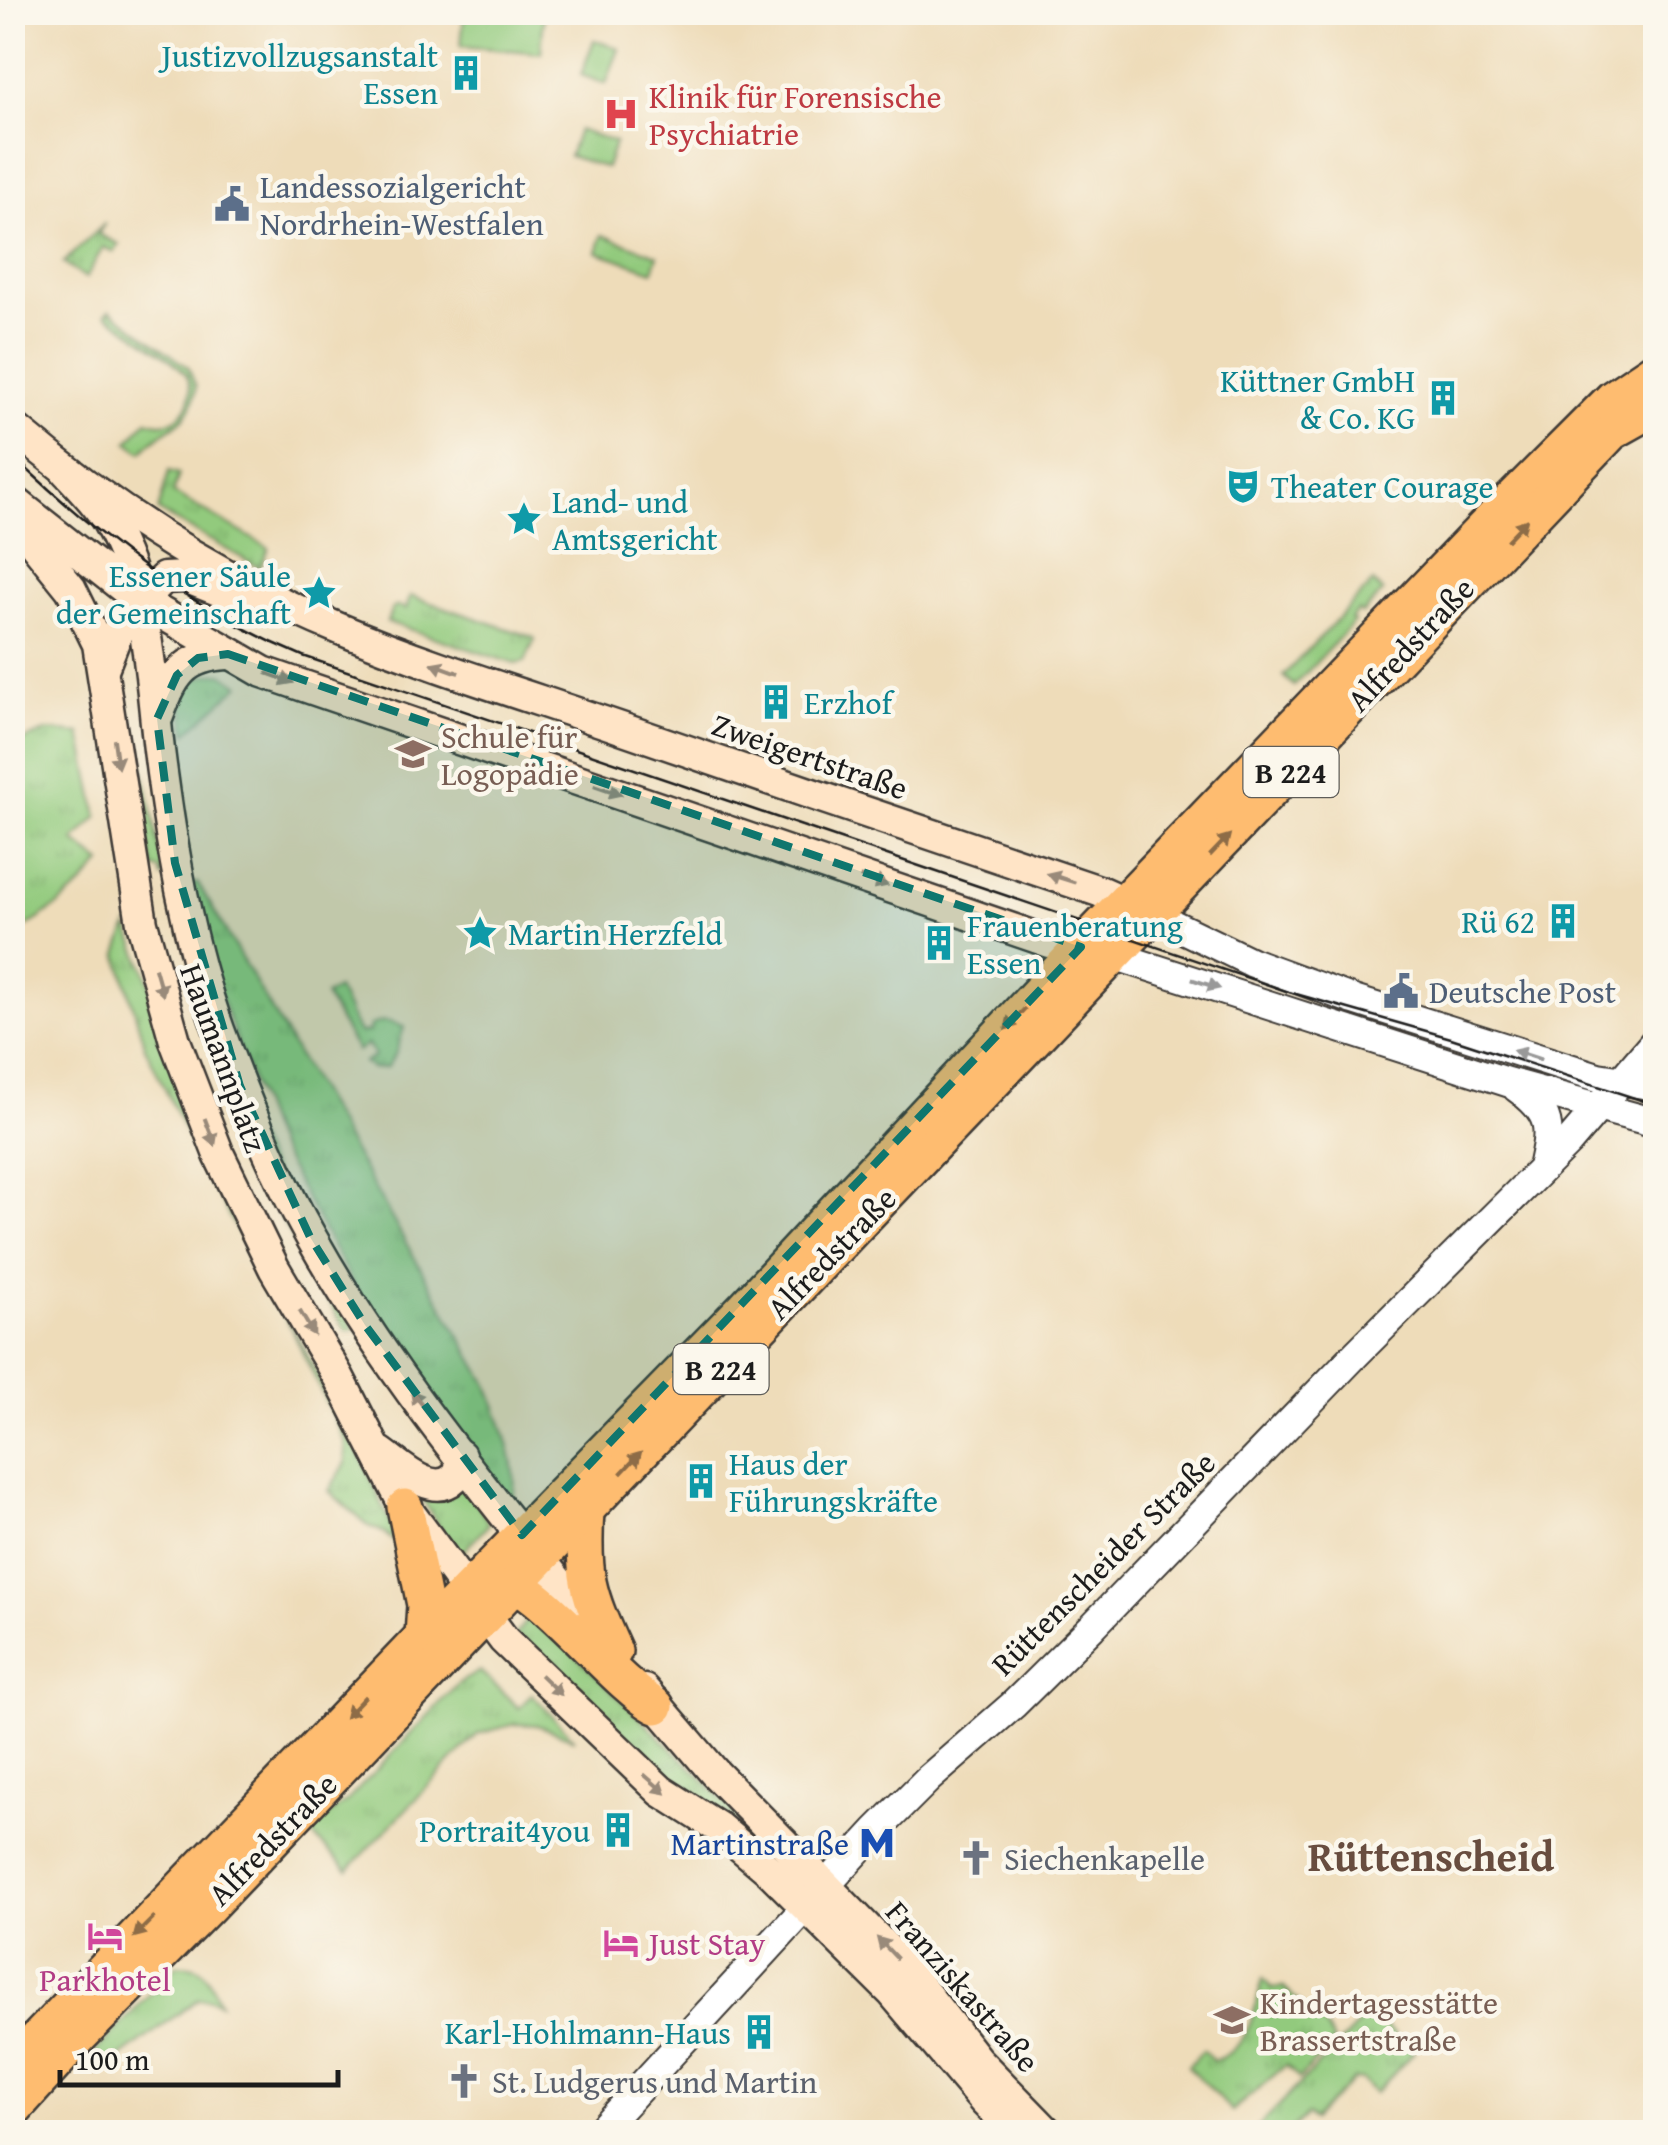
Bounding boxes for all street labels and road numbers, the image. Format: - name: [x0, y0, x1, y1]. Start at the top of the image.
- street label: Alfredstraße: [1335, 566, 1485, 722]
- street label: Zweigertstraße: [706, 701, 914, 811]
- road number: B 224: [1244, 747, 1338, 797]
- street label: Haumannplatz: [168, 957, 280, 1159]
- street label: Alfredstraße: [755, 1176, 907, 1330]
- road number: B 224: [674, 1344, 768, 1394]
- street label: Rüttenscheider Straße: [980, 1440, 1226, 1686]
- street label: Alfredstraße: [196, 1762, 348, 1916]
- street label: Franziskastraße: [875, 1890, 1051, 2082]

